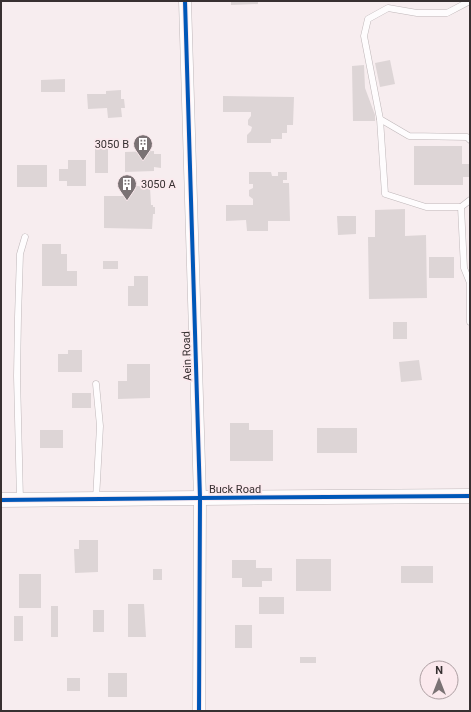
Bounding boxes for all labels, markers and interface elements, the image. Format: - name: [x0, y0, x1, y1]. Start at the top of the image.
- building icon: 3050 B: [132, 133, 154, 161]
- place label: 3050 B: [95, 138, 129, 151]
- building icon: 3050 A: [116, 173, 138, 201]
- place label: 3050 A: [141, 178, 176, 191]
- street label: Aein Road: [180, 331, 194, 381]
- street label: Buck Road: [209, 483, 261, 496]
- north arrow: [419, 660, 459, 700]
- text: N: [435, 664, 443, 677]

